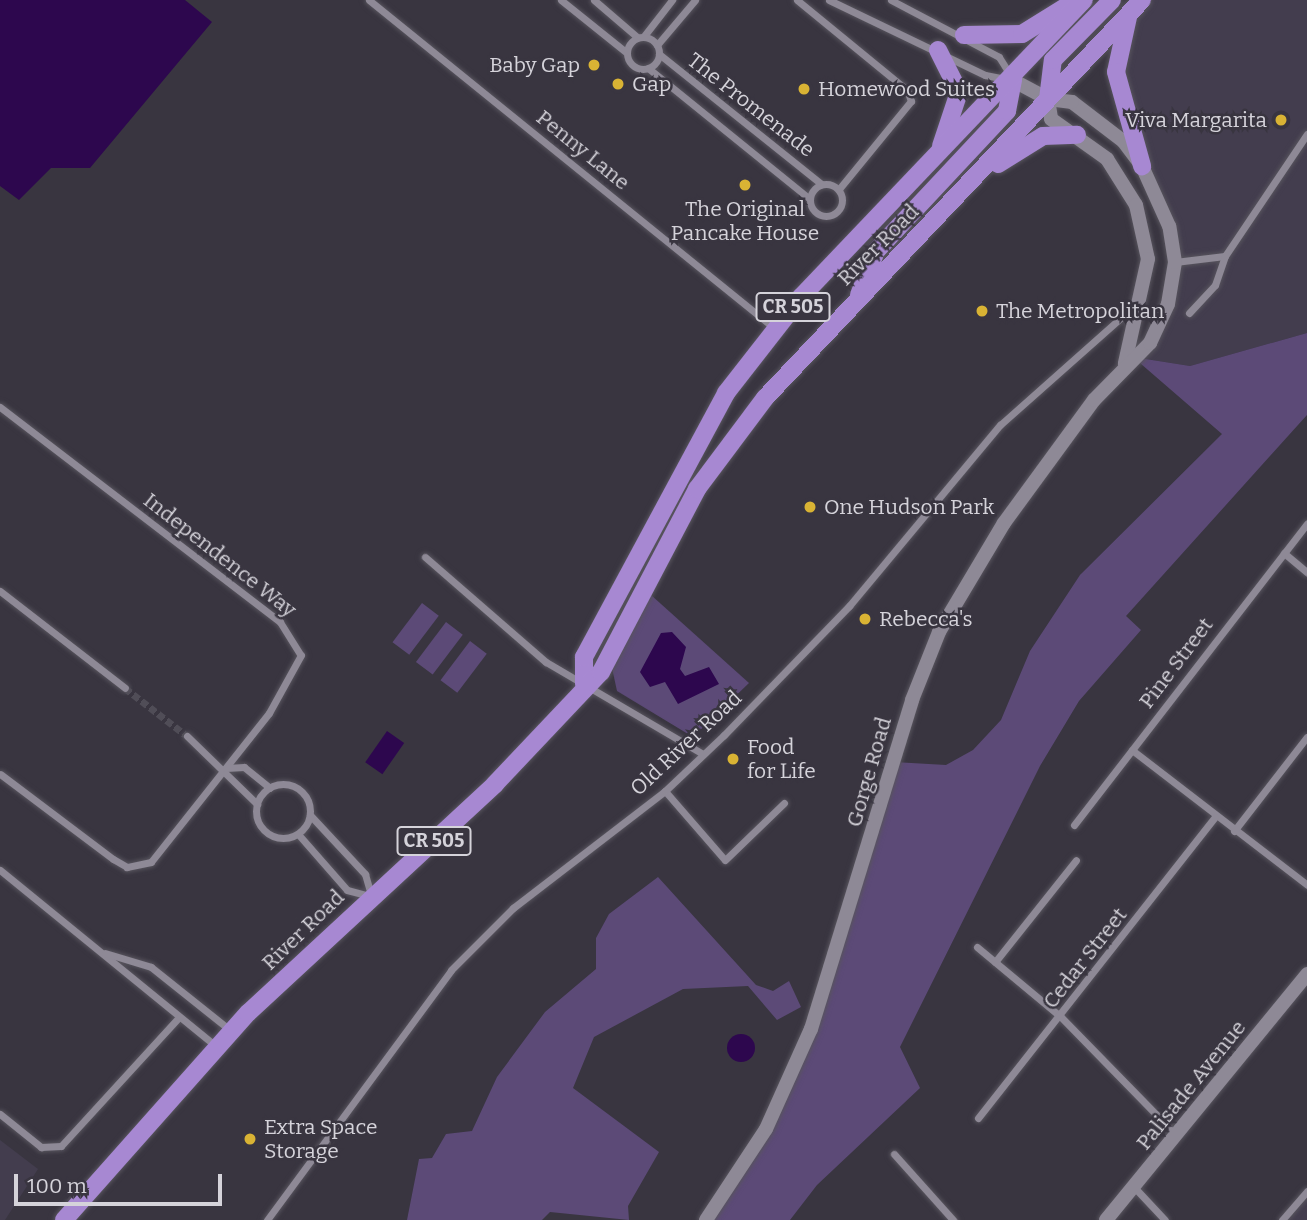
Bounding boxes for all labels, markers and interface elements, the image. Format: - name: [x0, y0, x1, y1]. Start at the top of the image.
- street label: The Promenade: [682, 48, 820, 162]
- place label: Baby Gap: [489, 52, 580, 78]
- marker: Baby Gap: [586, 57, 602, 73]
- place label: Gap: [632, 71, 671, 97]
- marker: Gap: [610, 76, 626, 92]
- place label: Homewood Suites: [818, 76, 995, 102]
- marker: Homewood Suites: [796, 81, 812, 97]
- street label: Penny Lane: [531, 105, 635, 195]
- place label: Viva Margarita: [1125, 107, 1267, 133]
- marker: Viva Margarita: [1273, 112, 1289, 128]
- marker: The Original Pancake House: [737, 177, 753, 193]
- place label: The Original Pancake House: [671, 196, 819, 246]
- street label: River Road: [832, 199, 924, 291]
- road number: CR 505: [754, 292, 832, 322]
- place label: The Metropolitan: [996, 298, 1164, 324]
- marker: The Metropolitan: [974, 303, 990, 319]
- street label: Independence Way: [139, 488, 301, 622]
- place label: One Hudson Park: [824, 494, 994, 520]
- marker: One Hudson Park: [802, 499, 818, 515]
- place label: Rebecca's: [879, 606, 973, 632]
- marker: Rebecca's: [857, 611, 873, 627]
- street label: Pine Street: [1134, 613, 1218, 713]
- street label: Old River Road: [625, 685, 747, 801]
- street label: Gorge Road: [841, 714, 897, 830]
- place label: Food for Life: [747, 734, 816, 784]
- marker: Food for Life: [725, 751, 741, 767]
- road number: CR 505: [396, 826, 472, 856]
- street label: River Road: [257, 885, 349, 975]
- street label: Cedar Street: [1038, 903, 1132, 1013]
- street label: Palisade Avenue: [1131, 1015, 1251, 1155]
- place label: Extra Space Storage: [264, 1114, 377, 1164]
- marker: Extra Space Storage: [242, 1131, 258, 1147]
- scale bar: [18, 1160, 226, 1204]
- text: 100 m: [27, 1173, 87, 1199]

